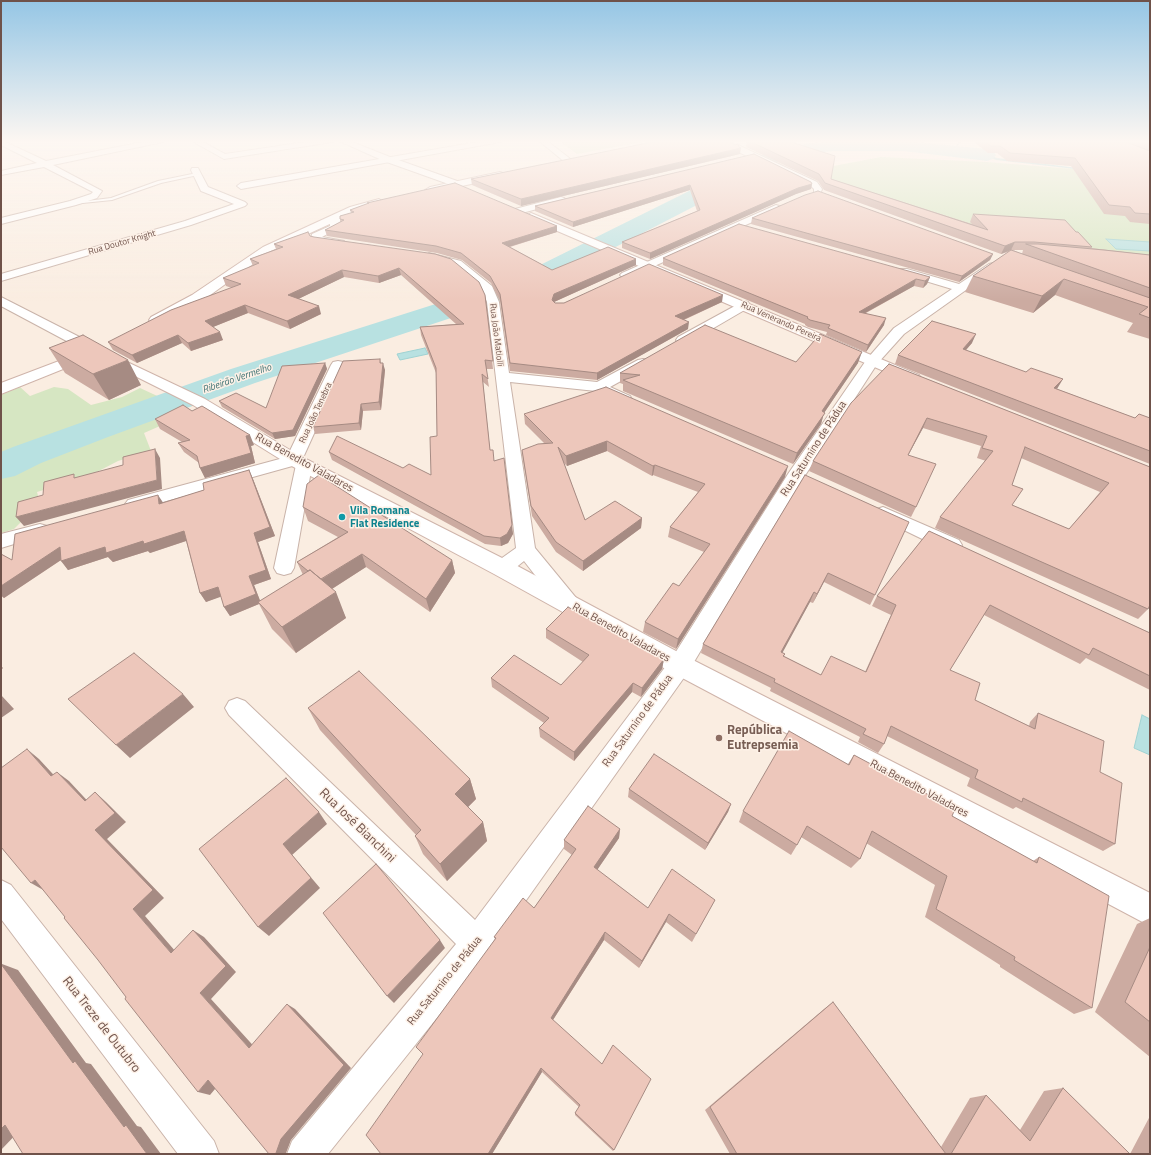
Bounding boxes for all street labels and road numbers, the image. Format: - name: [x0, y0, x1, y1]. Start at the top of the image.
- street label: Rua Doutor Knight: [87, 228, 157, 258]
- street label: Rua Venerando Pereira: [739, 299, 823, 345]
- street label: Rua João Matiolli: [487, 303, 505, 367]
- street label: Rua João Tenebra: [297, 381, 335, 445]
- street label: Rua Saturnino de Pádua: [778, 399, 850, 499]
- street label: Rua Benedito Valadares: [253, 431, 355, 495]
- street label: Rua Benedito Valadares: [570, 601, 672, 665]
- street label: Rua Saturnino de Pádua: [600, 672, 676, 770]
- street label: Rua Benedito Valadares: [867, 757, 971, 821]
- street label: Rua José Bianchini: [316, 786, 398, 866]
- street label: Rua Saturnino de Pádua: [405, 934, 485, 1028]
- street label: Rua Treze de Outubro: [59, 974, 143, 1076]

